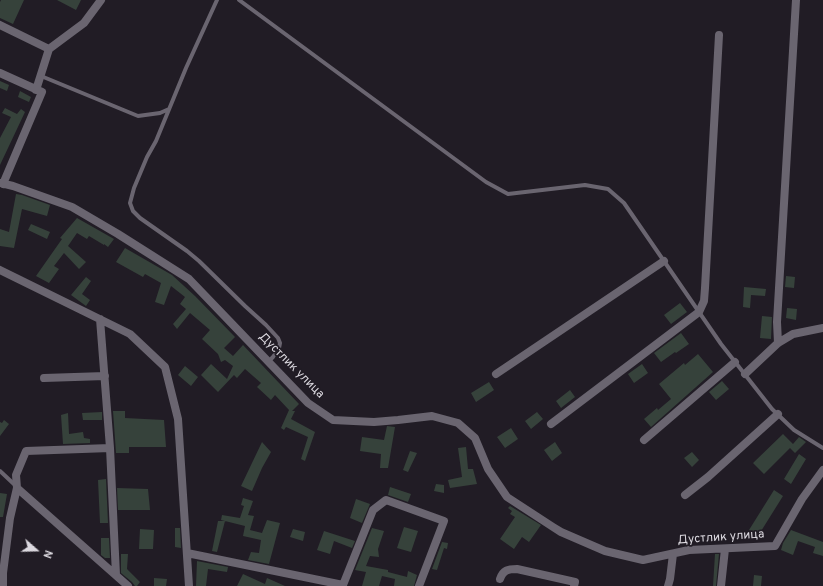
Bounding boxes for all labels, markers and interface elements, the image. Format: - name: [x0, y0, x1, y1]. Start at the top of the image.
- street label: Дустлик улица: [255, 330, 327, 402]
- street label: Дустлик улица: [677, 528, 765, 548]
- north arrow: [16, 530, 56, 570]
- text: N: [39, 548, 55, 560]

